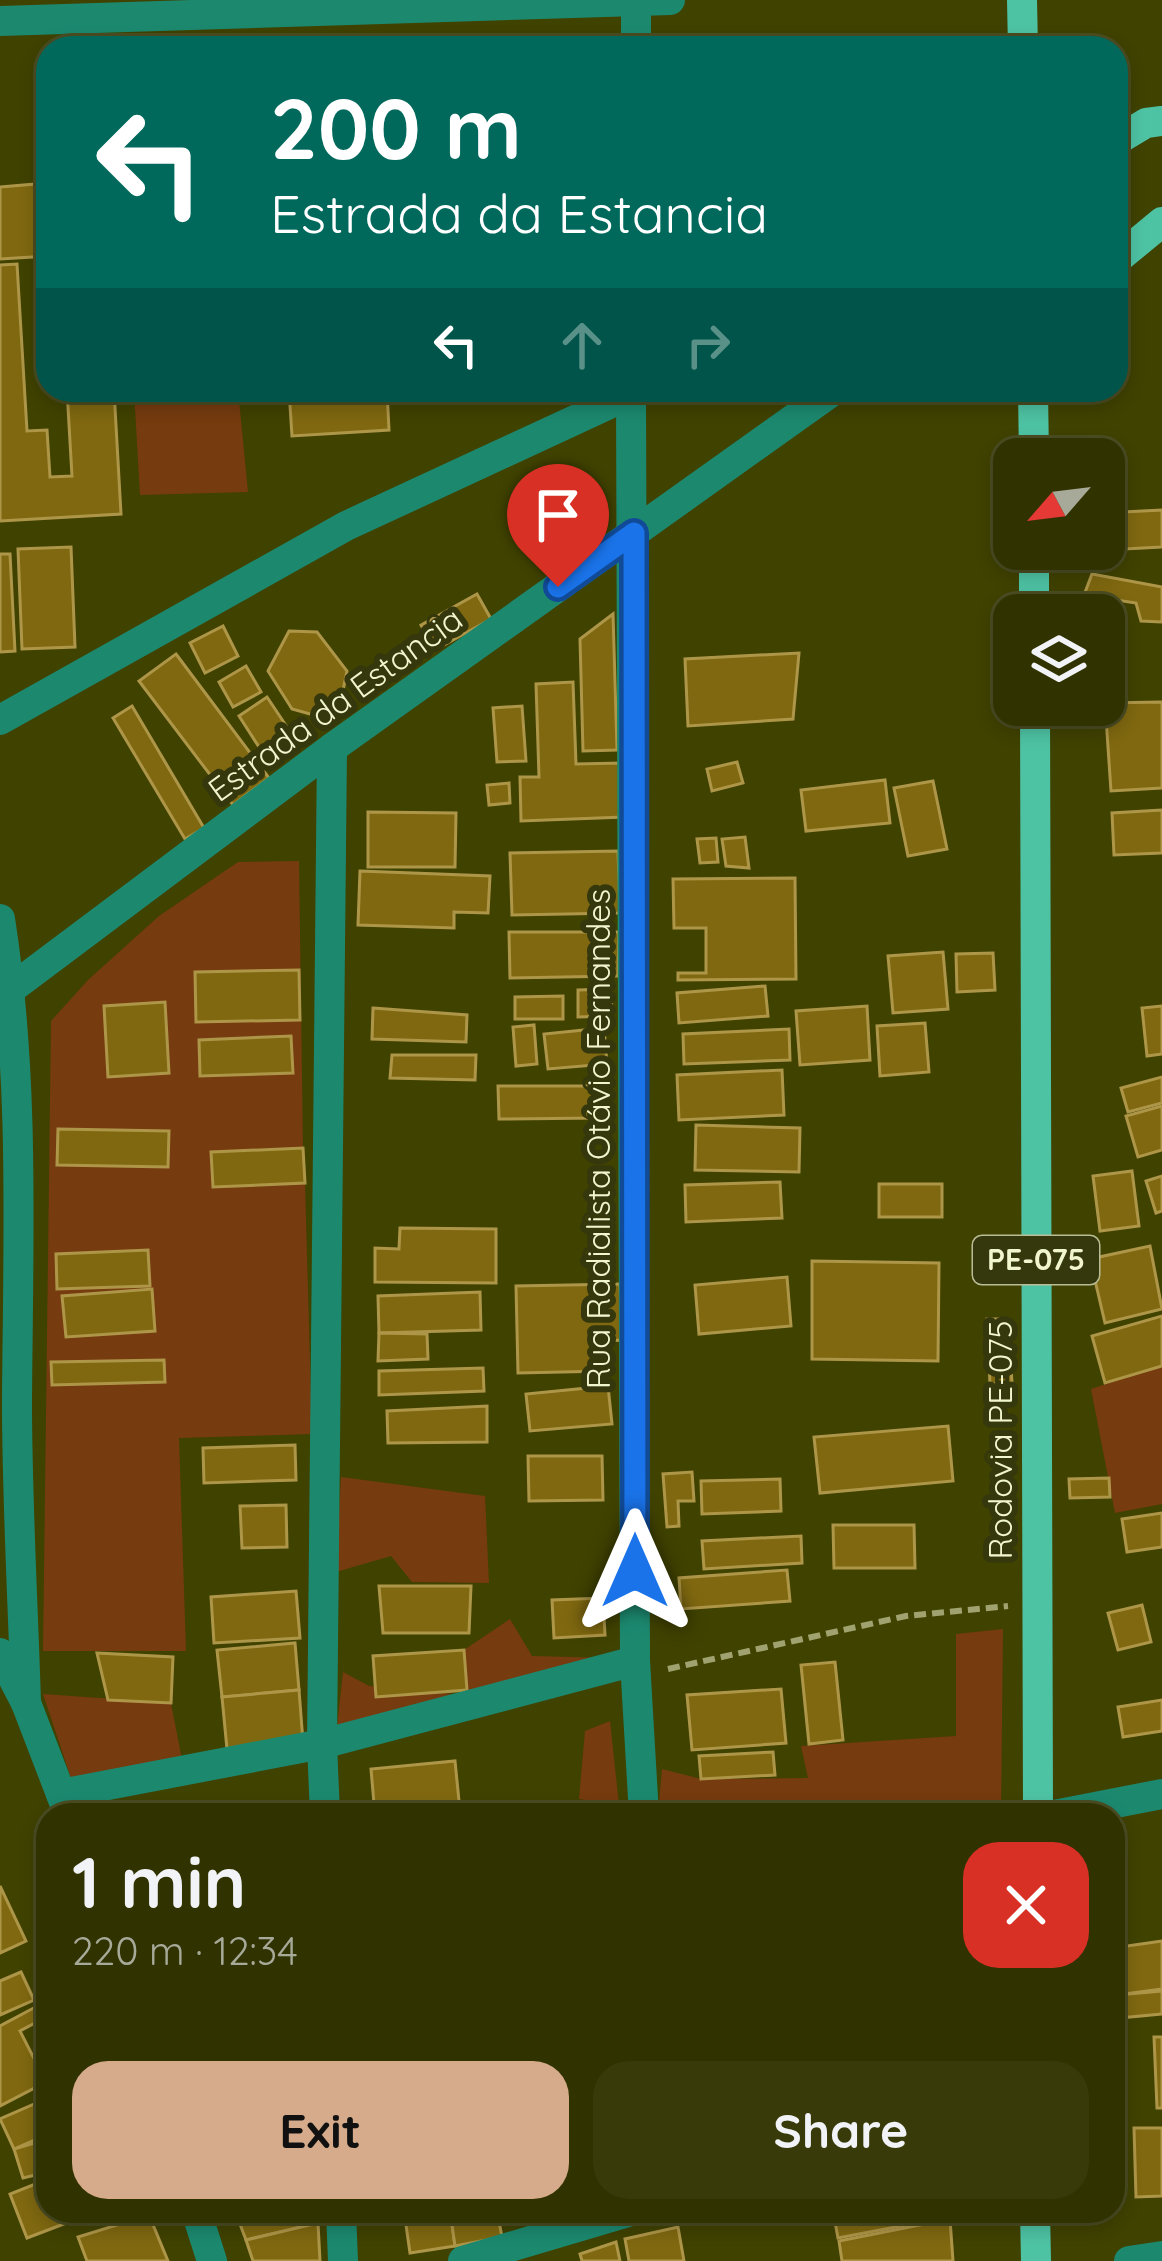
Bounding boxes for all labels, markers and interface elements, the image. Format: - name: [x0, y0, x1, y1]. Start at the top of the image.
- text: 200 m: [270, 75, 522, 180]
- icon: left: [72, 84, 228, 240]
- text: Estrada da Estancia: [270, 179, 768, 247]
- icon: left: [423, 312, 489, 378]
- icon: ahead: [549, 312, 615, 378]
- icon: right: [675, 312, 741, 378]
- north arrow: [993, 438, 1125, 570]
- map controls: [993, 438, 1125, 726]
- pin: [507, 464, 609, 587]
- icon: arrive: [525, 482, 591, 548]
- button: layers: [993, 594, 1125, 726]
- street label: Estrada da Estancia: [200, 598, 470, 810]
- street label: Rua Radialista Otávio Fernandes: [577, 889, 618, 1389]
- road number: PE-075: [973, 1236, 1099, 1284]
- street label: Rodovia PE-075: [979, 1320, 1020, 1560]
- position arrow: [572, 1508, 698, 1634]
- text: 1 min: [72, 1836, 246, 1926]
- button: close: [963, 1842, 1089, 1968]
- text: 220 m · 12:34: [72, 1926, 298, 1975]
- button: Exit: [72, 2061, 569, 2199]
- button: Share: [593, 2061, 1089, 2199]

